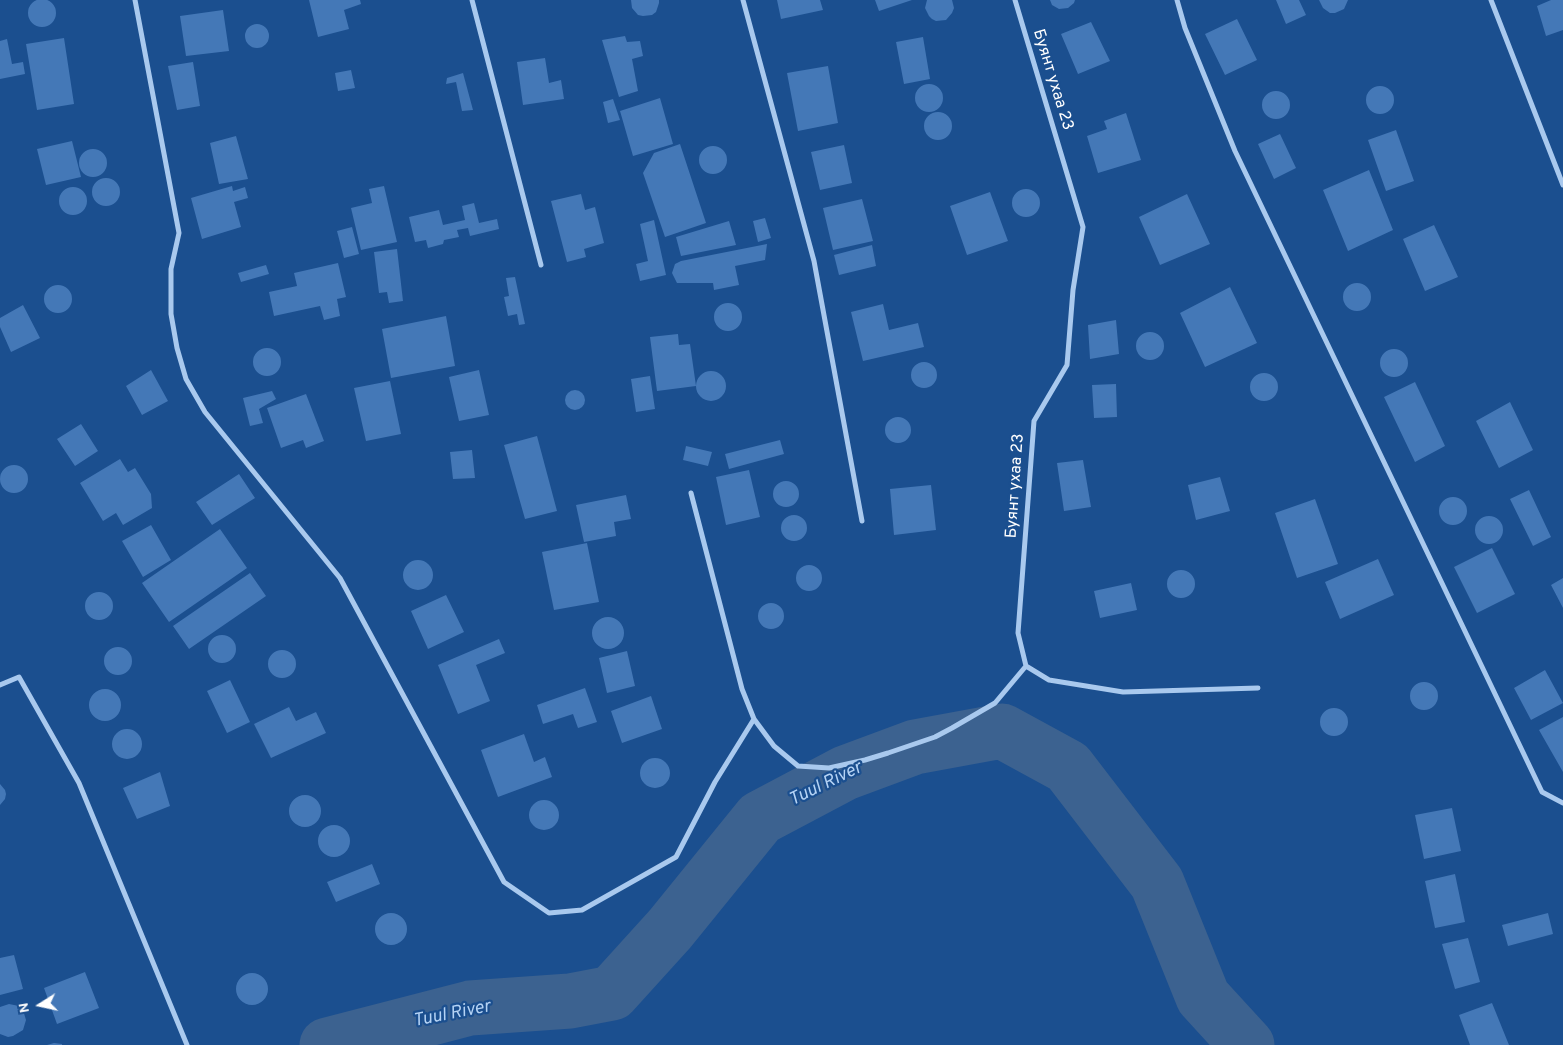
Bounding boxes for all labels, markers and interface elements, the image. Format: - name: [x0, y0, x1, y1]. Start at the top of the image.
- street label: Буянт ухаа 23: [1027, 27, 1077, 133]
- street label: Буянт ухаа 23: [1003, 433, 1029, 539]
- water label: Tuul River: [786, 758, 866, 812]
- north arrow: [15, 980, 65, 1030]
- water label: Tuul River: [411, 997, 493, 1033]
- text: N: [15, 1001, 34, 1014]

